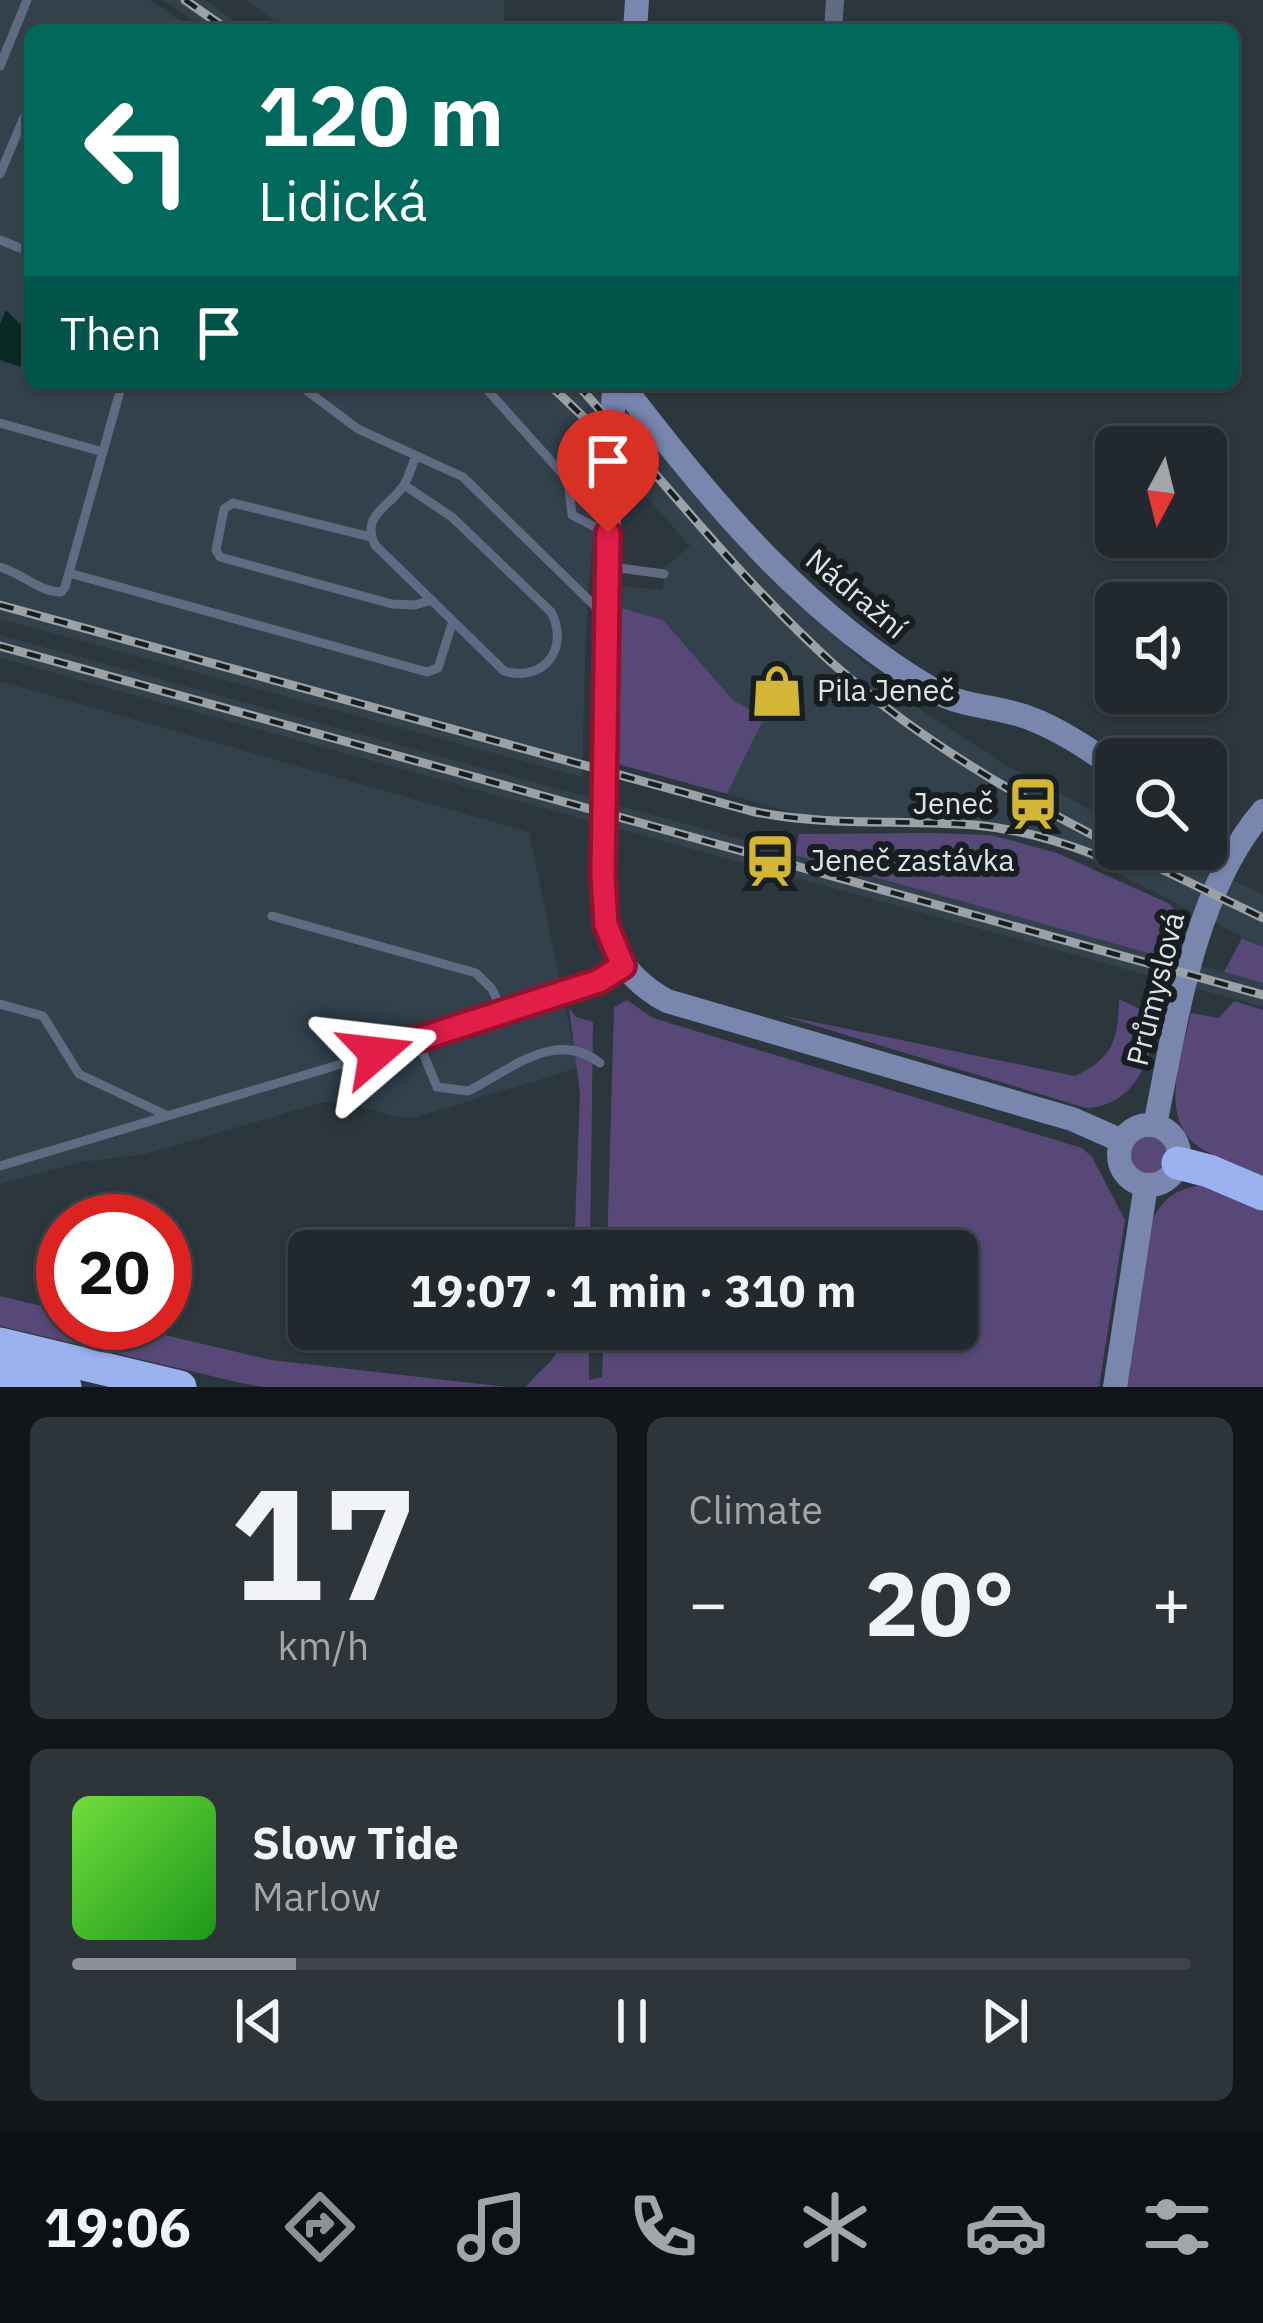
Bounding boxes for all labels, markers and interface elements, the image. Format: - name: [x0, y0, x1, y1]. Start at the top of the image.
- text: 120 m: [258, 60, 504, 169]
- icon: left: [60, 72, 216, 228]
- text: Lidická: [258, 166, 428, 236]
- icon: arrive: [186, 300, 252, 366]
- text: Then: [60, 304, 162, 362]
- pin: [557, 410, 659, 533]
- north arrow: [1095, 426, 1227, 558]
- map controls: [1095, 426, 1227, 870]
- icon: arrive: [575, 428, 641, 494]
- street label: Nádražní: [798, 539, 916, 647]
- button: sound: [1095, 582, 1227, 714]
- shop icon: Pila Jeneč: [748, 662, 806, 720]
- place label: Pila Jeneč: [817, 670, 954, 709]
- button: search: [1095, 738, 1227, 870]
- station icon: Jeneč: [1004, 775, 1062, 833]
- place label: Jeneč: [913, 783, 993, 822]
- station icon: Jeneč zastávka: [741, 832, 799, 890]
- place label: Jeneč zastávka: [810, 840, 1015, 879]
- street label: Průmyslová: [1117, 908, 1192, 1069]
- position arrow: [313, 990, 439, 1116]
- speed limit sign: 20: [36, 1194, 192, 1350]
- text: 19:07 · 1 min · 310 m: [410, 1261, 856, 1319]
- text: 17: [230, 1440, 417, 1643]
- text: Climate: [689, 1484, 823, 1535]
- text: 20°: [865, 1544, 1015, 1661]
- text: −: [689, 1559, 728, 1645]
- text: +: [1151, 1559, 1191, 1645]
- text: km/h: [277, 1620, 369, 1671]
- text: Slow Tide: [252, 1813, 459, 1871]
- text: Marlow: [252, 1871, 381, 1922]
- icon: previous: [226, 1988, 292, 2054]
- icon: pause: [599, 1988, 665, 2054]
- icon: next: [972, 1988, 1038, 2054]
- icon: directions: [278, 2185, 362, 2269]
- icon: music: [450, 2185, 534, 2269]
- icon: phone: [621, 2185, 705, 2269]
- icon: climate: [793, 2185, 877, 2269]
- icon: car: [964, 2185, 1048, 2269]
- icon: filters: [1135, 2185, 1219, 2269]
- text: 19:06: [44, 2192, 191, 2262]

